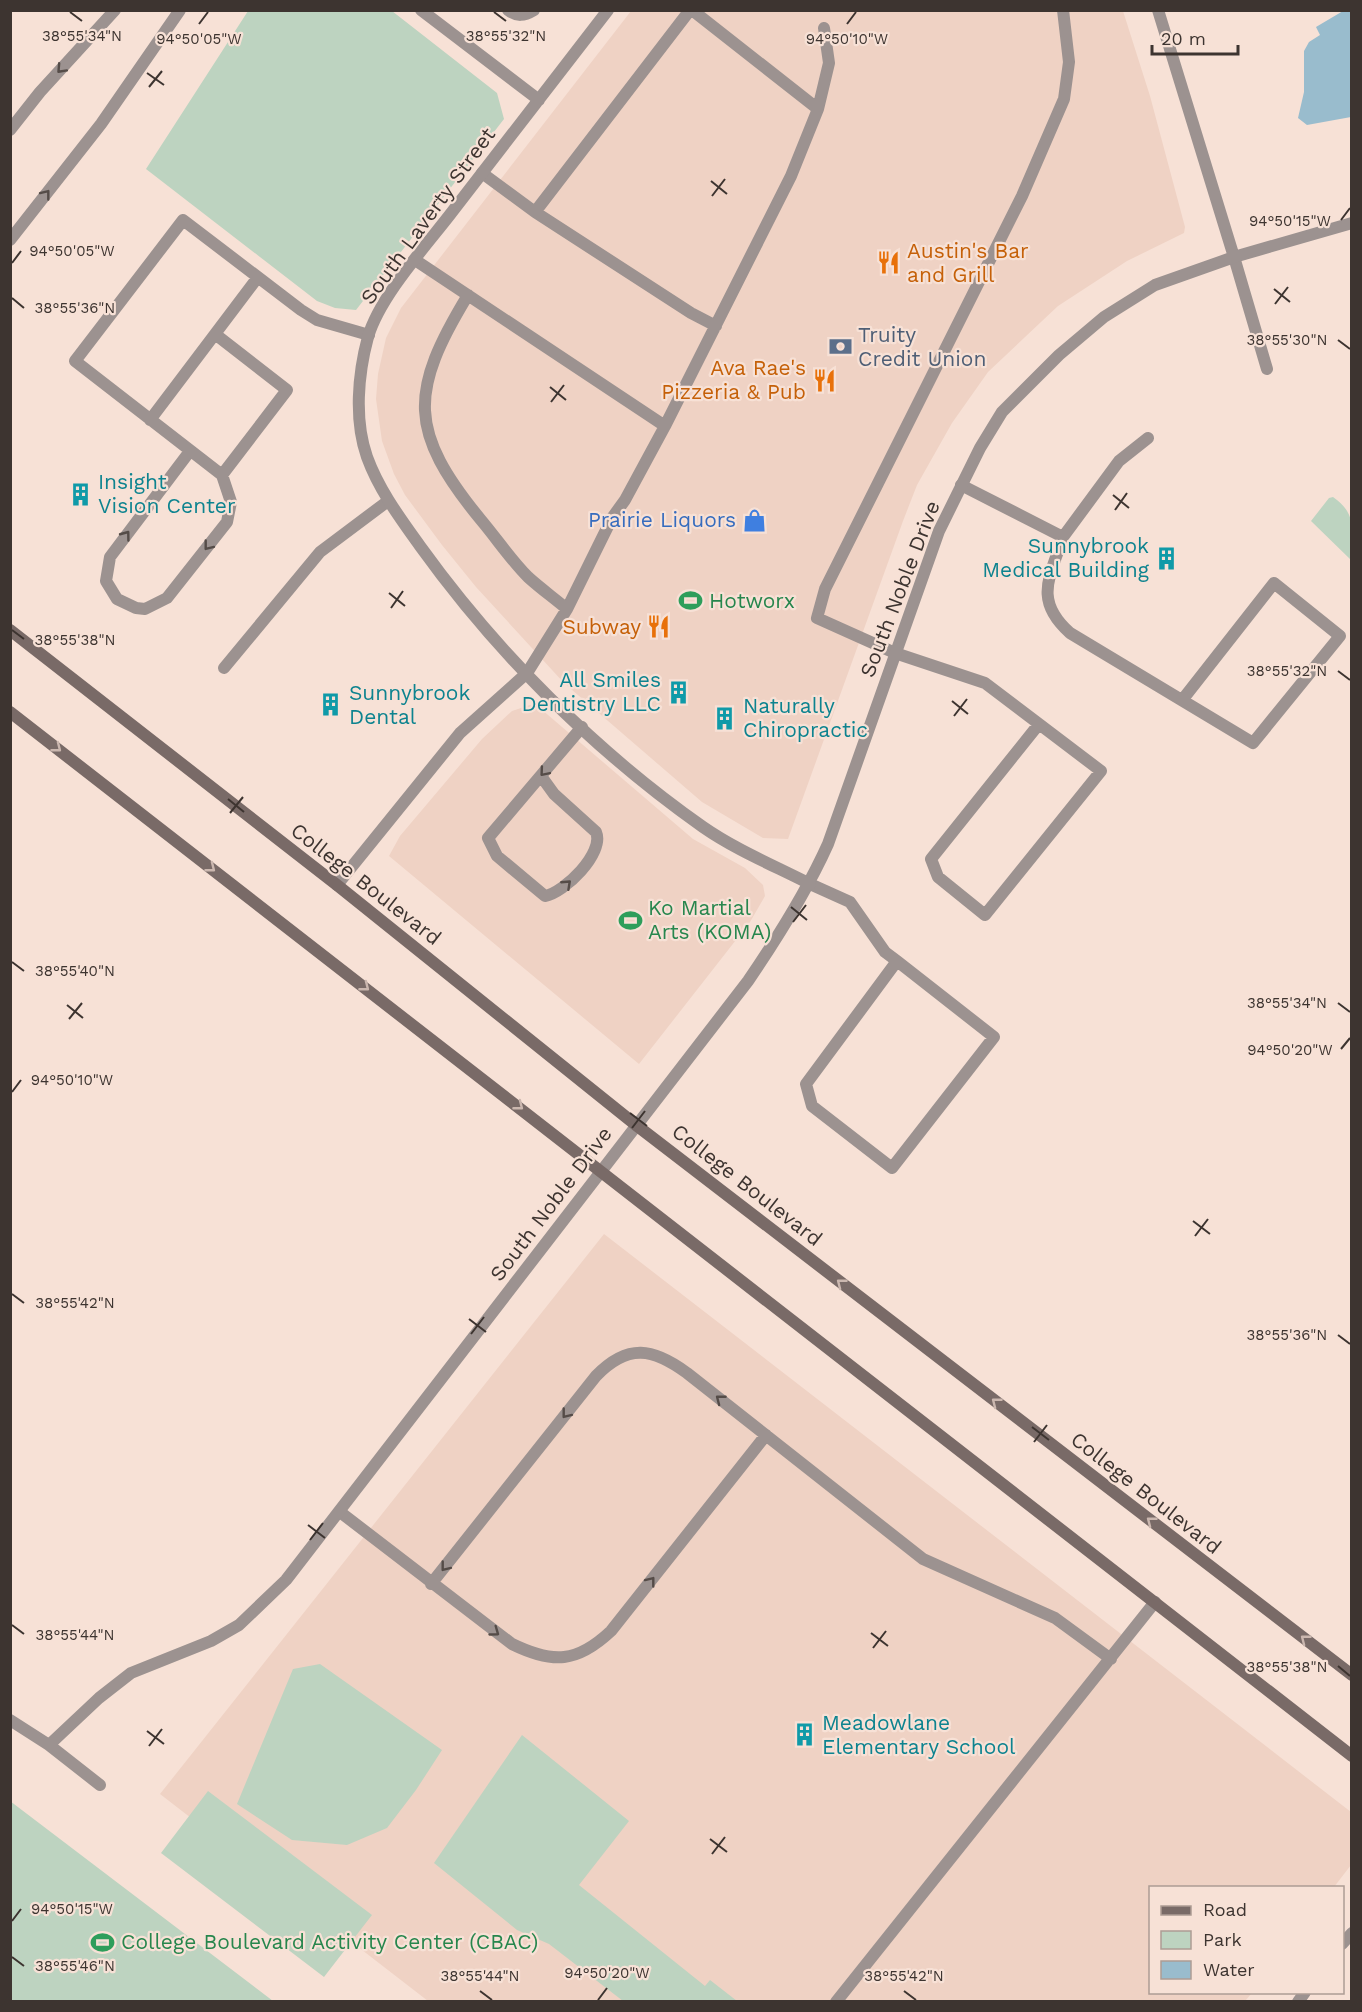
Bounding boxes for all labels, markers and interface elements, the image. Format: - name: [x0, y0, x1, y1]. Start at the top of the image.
- scale bar: [1152, 18, 1238, 56]
- text: 38°55'34"N: [42, 27, 122, 45]
- text: 38°55'32"N: [466, 27, 546, 45]
- text: 20 m: [1161, 28, 1206, 49]
- text: 94°50'05"W: [156, 30, 242, 48]
- text: 94°50'10"W: [806, 30, 888, 48]
- one-way arrow: [57, 62, 68, 73]
- street label: South Laverty Street: [355, 122, 500, 309]
- one-way arrow: [39, 190, 50, 201]
- text: 94°50'15"W: [1249, 212, 1331, 230]
- place label: Austin's Bar and Grill: [907, 238, 1029, 287]
- text: 94°50'05"W: [29, 242, 115, 260]
- restaurant icon: Austin's Bar and Grill: [876, 250, 902, 276]
- text: 38°55'36"N: [35, 299, 115, 317]
- place label: Truity Credit Union: [858, 322, 986, 371]
- text: 38°55'30"N: [1247, 331, 1328, 349]
- bank icon: Truity Credit Union: [827, 334, 853, 360]
- place label: Ava Rae's Pizzeria & Pub: [661, 355, 806, 404]
- restaurant icon: Ava Rae's Pizzeria & Pub: [811, 367, 837, 393]
- place label: Insight Vision Center: [98, 469, 236, 518]
- building icon: Insight Vision Center: [67, 481, 93, 507]
- street label: South Noble Drive: [854, 497, 945, 681]
- place label: Prairie Liquors: [588, 507, 736, 532]
- shop icon: Prairie Liquors: [741, 507, 767, 533]
- one-way arrow: [119, 531, 130, 542]
- place label: Sunnybrook Medical Building: [982, 533, 1150, 582]
- one-way arrow: [205, 539, 216, 550]
- building icon: Sunnybrook Medical Building: [1154, 545, 1180, 571]
- sports icon: Hotworx: [678, 588, 704, 614]
- place label: Hotworx: [709, 588, 795, 613]
- place label: Subway: [562, 614, 641, 639]
- restaurant icon: Subway: [646, 614, 672, 640]
- text: 38°55'38"N: [35, 631, 115, 649]
- text: 38°55'32"N: [1247, 662, 1327, 680]
- place label: All Smiles Dentistry LLC: [522, 667, 661, 716]
- building icon: All Smiles Dentistry LLC: [666, 679, 692, 705]
- place label: Sunnybrook Dental: [349, 680, 470, 729]
- building icon: Sunnybrook Dental: [318, 692, 344, 718]
- place label: Naturally Chiropractic: [743, 693, 868, 742]
- building icon: Naturally Chiropractic: [712, 705, 738, 731]
- one-way arrow: [50, 741, 61, 752]
- one-way arrow: [540, 765, 551, 776]
- street label: College Boulevard: [286, 817, 446, 950]
- one-way arrow: [204, 860, 215, 871]
- one-way arrow: [560, 880, 570, 891]
- place label: Ko Martial Arts (KOMA): [648, 895, 771, 944]
- sports icon: Ko Martial Arts (KOMA): [617, 907, 643, 933]
- text: 38°55'40"N: [35, 962, 115, 980]
- one-way arrow: [358, 980, 369, 991]
- text: 38°55'34"N: [1247, 994, 1327, 1012]
- text: 94°50'20"W: [1247, 1041, 1333, 1059]
- text: 94°50'10"W: [31, 1071, 113, 1089]
- one-way arrow: [513, 1099, 524, 1110]
- street label: College Boulevard: [667, 1118, 827, 1251]
- street label: South Noble Drive: [484, 1122, 617, 1286]
- one-way arrow: [837, 1279, 848, 1290]
- text: 38°55'42"N: [35, 1294, 115, 1312]
- text: 38°55'36"N: [1247, 1326, 1327, 1344]
- one-way arrow: [716, 1396, 727, 1407]
- one-way arrow: [992, 1398, 1003, 1409]
- one-way arrow: [563, 1407, 574, 1418]
- street label: College Boulevard: [1066, 1426, 1226, 1559]
- one-way arrow: [1146, 1517, 1157, 1528]
- one-way arrow: [442, 1560, 453, 1571]
- one-way arrow: [643, 1577, 654, 1588]
- one-way arrow: [489, 1624, 500, 1635]
- text: 38°55'44"N: [35, 1626, 115, 1644]
- one-way arrow: [1301, 1636, 1312, 1647]
- text: 38°55'38"N: [1247, 1658, 1327, 1676]
- place label: Meadowlane Elementary School: [822, 1710, 1016, 1759]
- building icon: Meadowlane Elementary School: [791, 1722, 817, 1748]
- legend: [1149, 1886, 1344, 1994]
- text: Road: [1203, 1899, 1247, 1920]
- text: 94°50'15"W: [31, 1900, 113, 1918]
- sports icon: College Boulevard Activity Center (CBAC): [90, 1929, 116, 1955]
- place label: College Boulevard Activity Center (CBAC): [121, 1929, 538, 1954]
- text: Park: [1203, 1929, 1242, 1950]
- text: 38°55'46"N: [35, 1957, 115, 1975]
- text: Water: [1203, 1959, 1255, 1980]
- text: 94°50'20"W: [564, 1964, 650, 1982]
- text: 38°55'44"N: [440, 1967, 520, 1985]
- text: 38°55'42"N: [864, 1967, 944, 1985]

